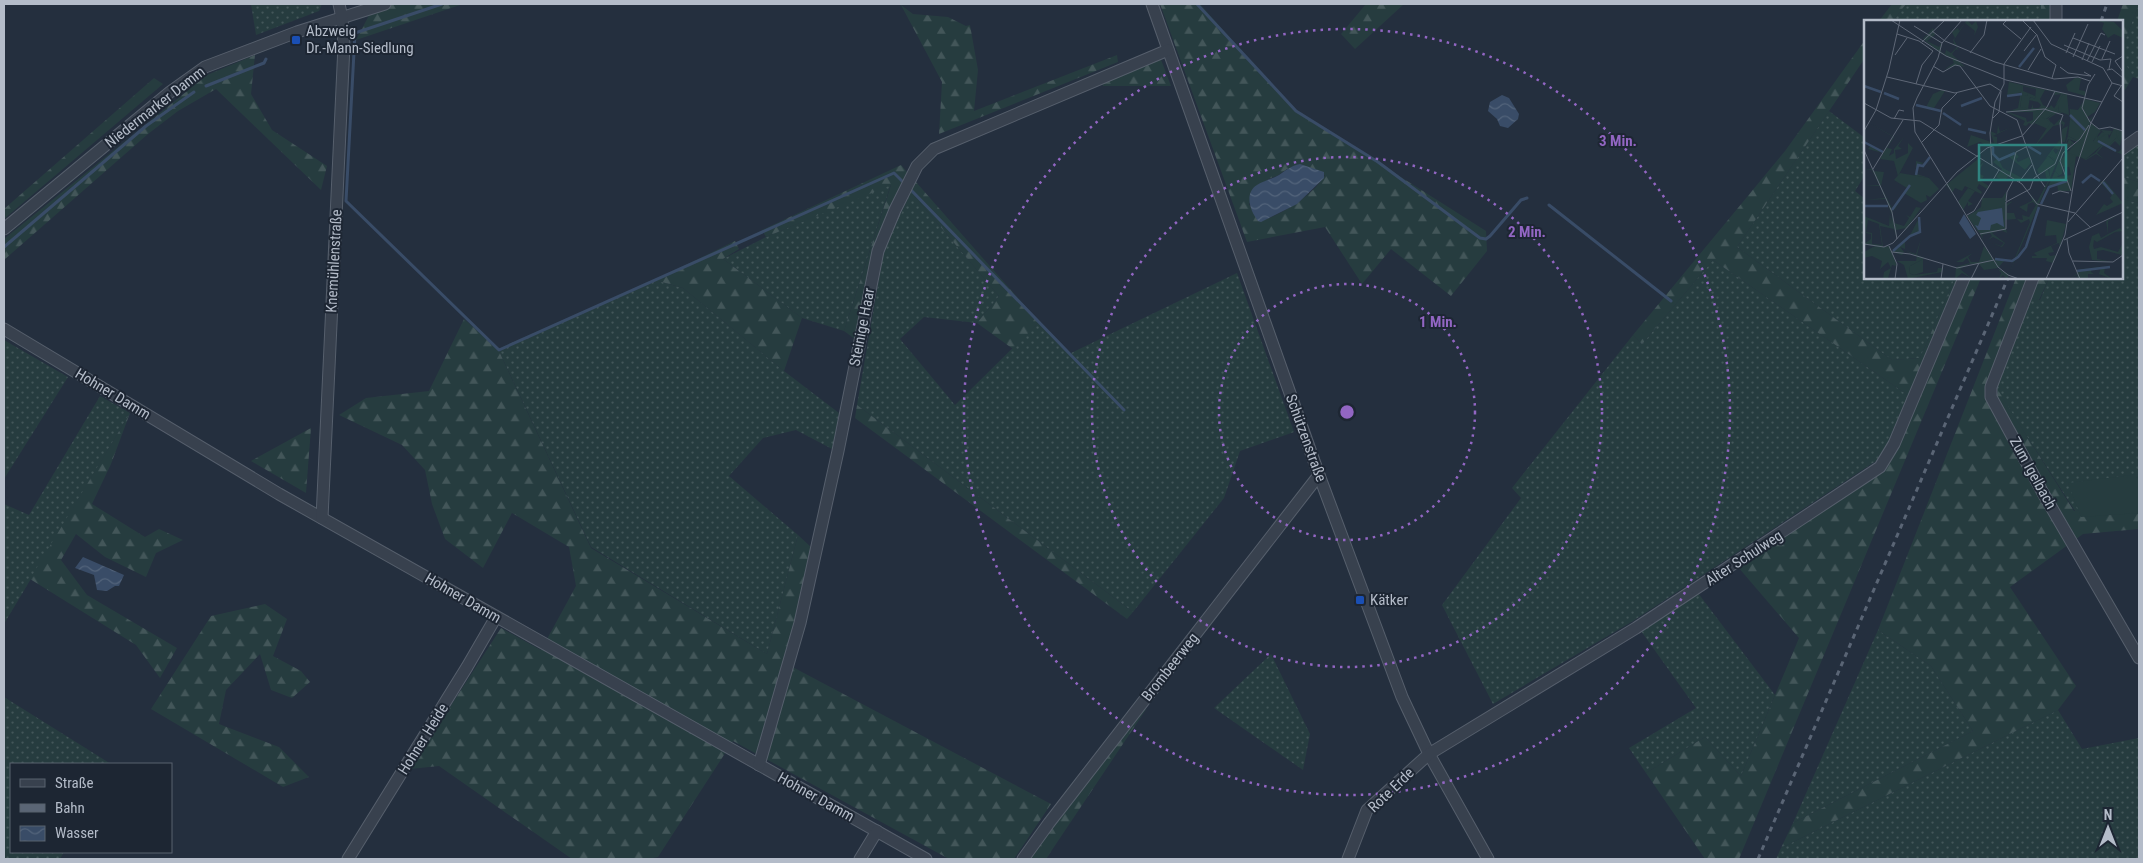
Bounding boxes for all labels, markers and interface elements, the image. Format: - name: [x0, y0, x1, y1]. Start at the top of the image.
- inset map: [1864, 20, 2123, 279]
- place label: Abzweig Dr.-Mann-Siedlung: [306, 22, 414, 57]
- marker: Abzweig Dr.-Mann-Siedlung: [290, 34, 302, 46]
- street label: Niedermarker Damm: [101, 62, 209, 152]
- text: 3 Min.: [1599, 132, 1637, 150]
- street label: Knemühlenstraße: [322, 209, 346, 313]
- text: 2 Min.: [1508, 223, 1546, 241]
- street label: Steinige Haar: [846, 286, 879, 368]
- text: 1 Min.: [1419, 313, 1457, 331]
- street label: Hohner Damm: [72, 364, 154, 424]
- street label: Schützenstraße: [1282, 392, 1330, 484]
- centre of rings: [1338, 403, 1356, 421]
- street label: Zum Igelbach: [2006, 434, 2060, 512]
- street label: Alter Schulweg: [1702, 526, 1786, 590]
- street label: Hohner Damm: [422, 569, 504, 627]
- place label: Kätker: [1370, 591, 1408, 609]
- marker: Kätker: [1354, 594, 1366, 606]
- street label: Brombeerweg: [1138, 629, 1202, 705]
- street label: Hohner Heide: [394, 700, 452, 778]
- legend: [10, 763, 172, 853]
- street label: Rote Erde: [1364, 764, 1418, 816]
- street label: Hohner Damm: [775, 769, 857, 825]
- text: Straße: [55, 774, 94, 792]
- text: Bahn: [55, 799, 85, 817]
- north arrow: [2083, 803, 2133, 853]
- text: N: [2104, 807, 2112, 823]
- text: Wasser: [55, 824, 99, 842]

